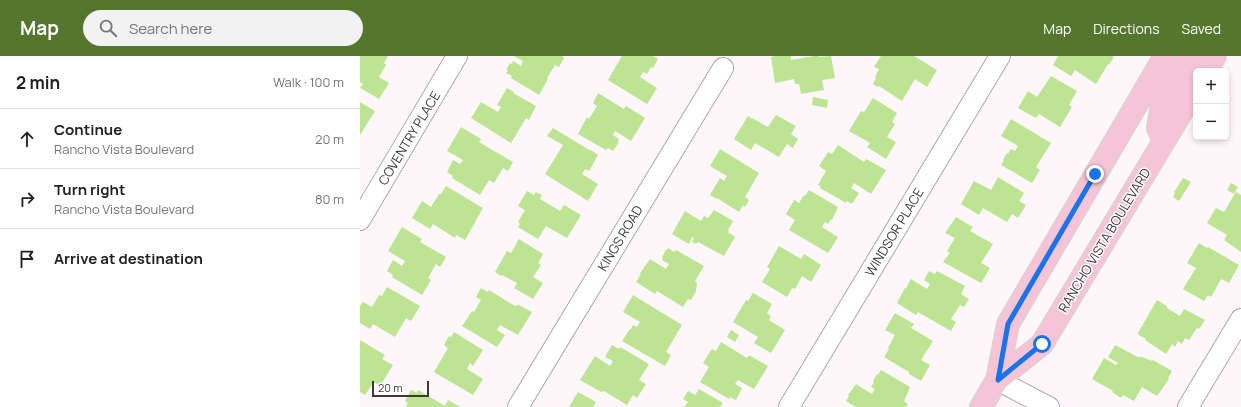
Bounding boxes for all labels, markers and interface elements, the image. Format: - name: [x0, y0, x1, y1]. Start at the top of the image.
- search box: [83, 10, 363, 46]
- text: Map: [20, 15, 59, 41]
- icon: search: [97, 17, 119, 39]
- text: Search here: [129, 18, 212, 39]
- text: Map: [1043, 19, 1071, 38]
- text: Directions: [1093, 19, 1160, 38]
- text: Saved: [1182, 19, 1221, 38]
- map controls: [1193, 68, 1229, 140]
- button: +: [1193, 68, 1229, 104]
- text: 2 min: [16, 71, 60, 94]
- text: Walk · 100 m: [273, 73, 344, 91]
- street label: COVENTRY PLACE: [374, 88, 444, 188]
- button: −: [1193, 104, 1229, 140]
- text: Continue: [54, 119, 122, 140]
- icon: ahead: [16, 128, 38, 150]
- text: 20 m: [315, 130, 344, 148]
- text: Rancho Vista Boulevard: [54, 140, 194, 158]
- street label: RANCHO VISTA BOULEVARD: [1054, 164, 1154, 316]
- route end: [1086, 165, 1104, 183]
- text: Turn right: [54, 179, 125, 200]
- street label: WINDSOR PLACE: [860, 184, 928, 280]
- icon: right: [16, 188, 38, 210]
- text: 80 m: [315, 190, 344, 208]
- text: Rancho Vista Boulevard: [54, 200, 194, 218]
- street label: KINGS ROAD: [593, 202, 647, 274]
- icon: arrive: [16, 248, 38, 270]
- text: Arrive at destination: [54, 248, 203, 269]
- route start: [1033, 335, 1051, 353]
- scale bar: [372, 379, 429, 398]
- text: 20 m: [378, 380, 403, 395]

